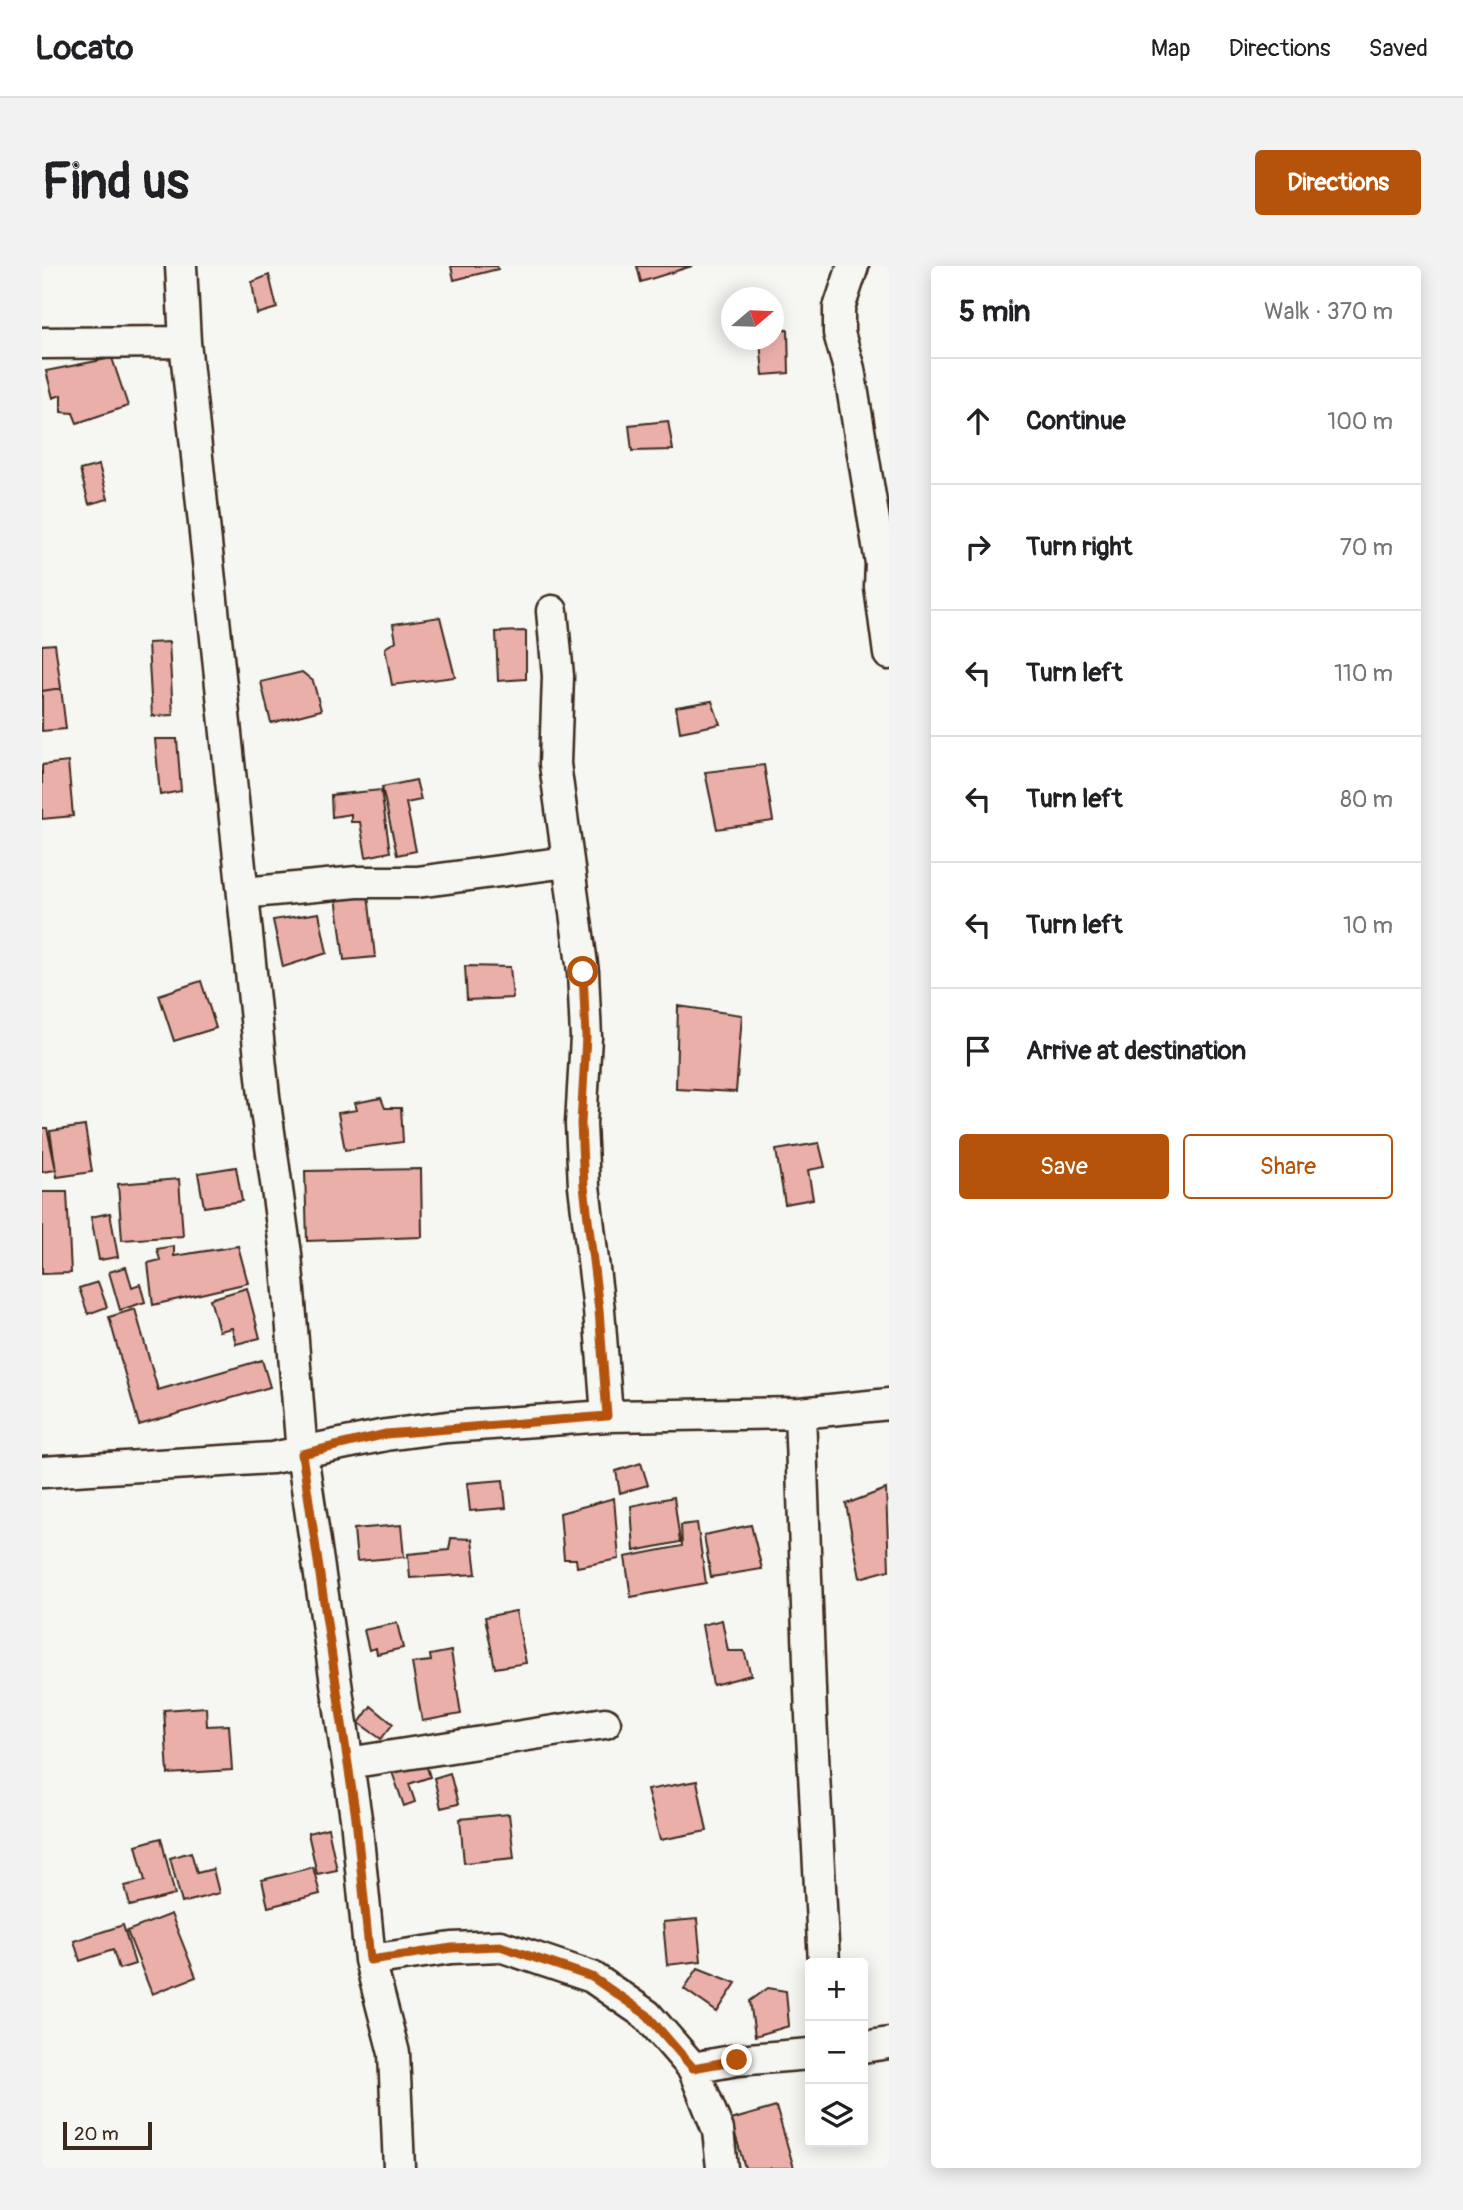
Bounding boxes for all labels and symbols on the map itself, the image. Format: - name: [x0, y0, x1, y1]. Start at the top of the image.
- north arrow: [721, 287, 784, 350]
- route start: [567, 956, 598, 987]
- route end: [721, 2044, 752, 2075]
- scale bar: [63, 2119, 152, 2151]

